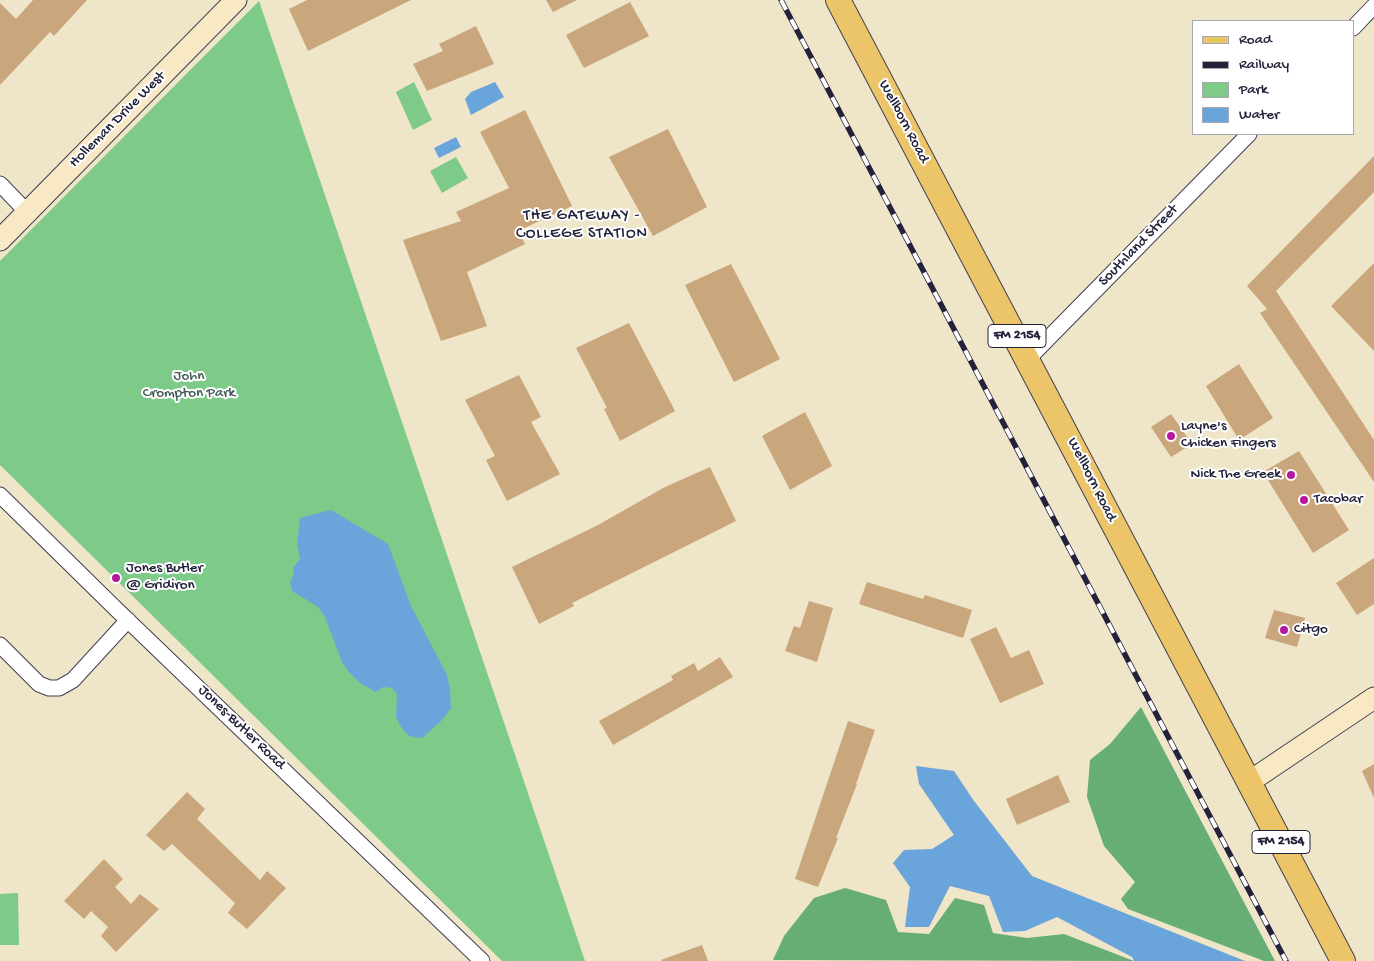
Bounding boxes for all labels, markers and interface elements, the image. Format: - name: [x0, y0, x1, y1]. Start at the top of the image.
- legend: [1192, 20, 1354, 135]
- text: Road: [1239, 31, 1272, 49]
- text: Railway: [1239, 56, 1289, 74]
- street label: Holleman Drive West: [66, 68, 170, 172]
- street label: Wellborn Road: [874, 77, 932, 167]
- text: Park: [1239, 81, 1268, 99]
- text: Water: [1239, 106, 1279, 124]
- street label: Southland Street: [1095, 201, 1183, 291]
- district label: THE GATEWAY - COLLEGE STATION: [514, 207, 650, 245]
- road number: FM 2154: [988, 324, 1046, 348]
- park label: John Crompton Park: [143, 368, 235, 403]
- place label: Layne's Chicken Fingers: [1181, 418, 1276, 453]
- marker: Layne's Chicken Fingers: [1165, 430, 1177, 442]
- street label: Wellborn Road: [1062, 435, 1120, 525]
- place label: Nick The Greek: [1191, 466, 1281, 484]
- marker: Nick The Greek: [1285, 469, 1297, 481]
- place label: Tacobar: [1314, 491, 1363, 509]
- marker: Tacobar: [1298, 494, 1310, 506]
- place label: Jones Butler @ Gridiron: [126, 560, 203, 595]
- marker: Jones Butler @ Gridiron: [110, 572, 122, 584]
- place label: Citgo: [1294, 621, 1328, 639]
- marker: Citgo: [1278, 624, 1290, 636]
- street label: Jones-Butler Road: [194, 682, 288, 774]
- road number: FM 2154: [1252, 830, 1310, 854]

